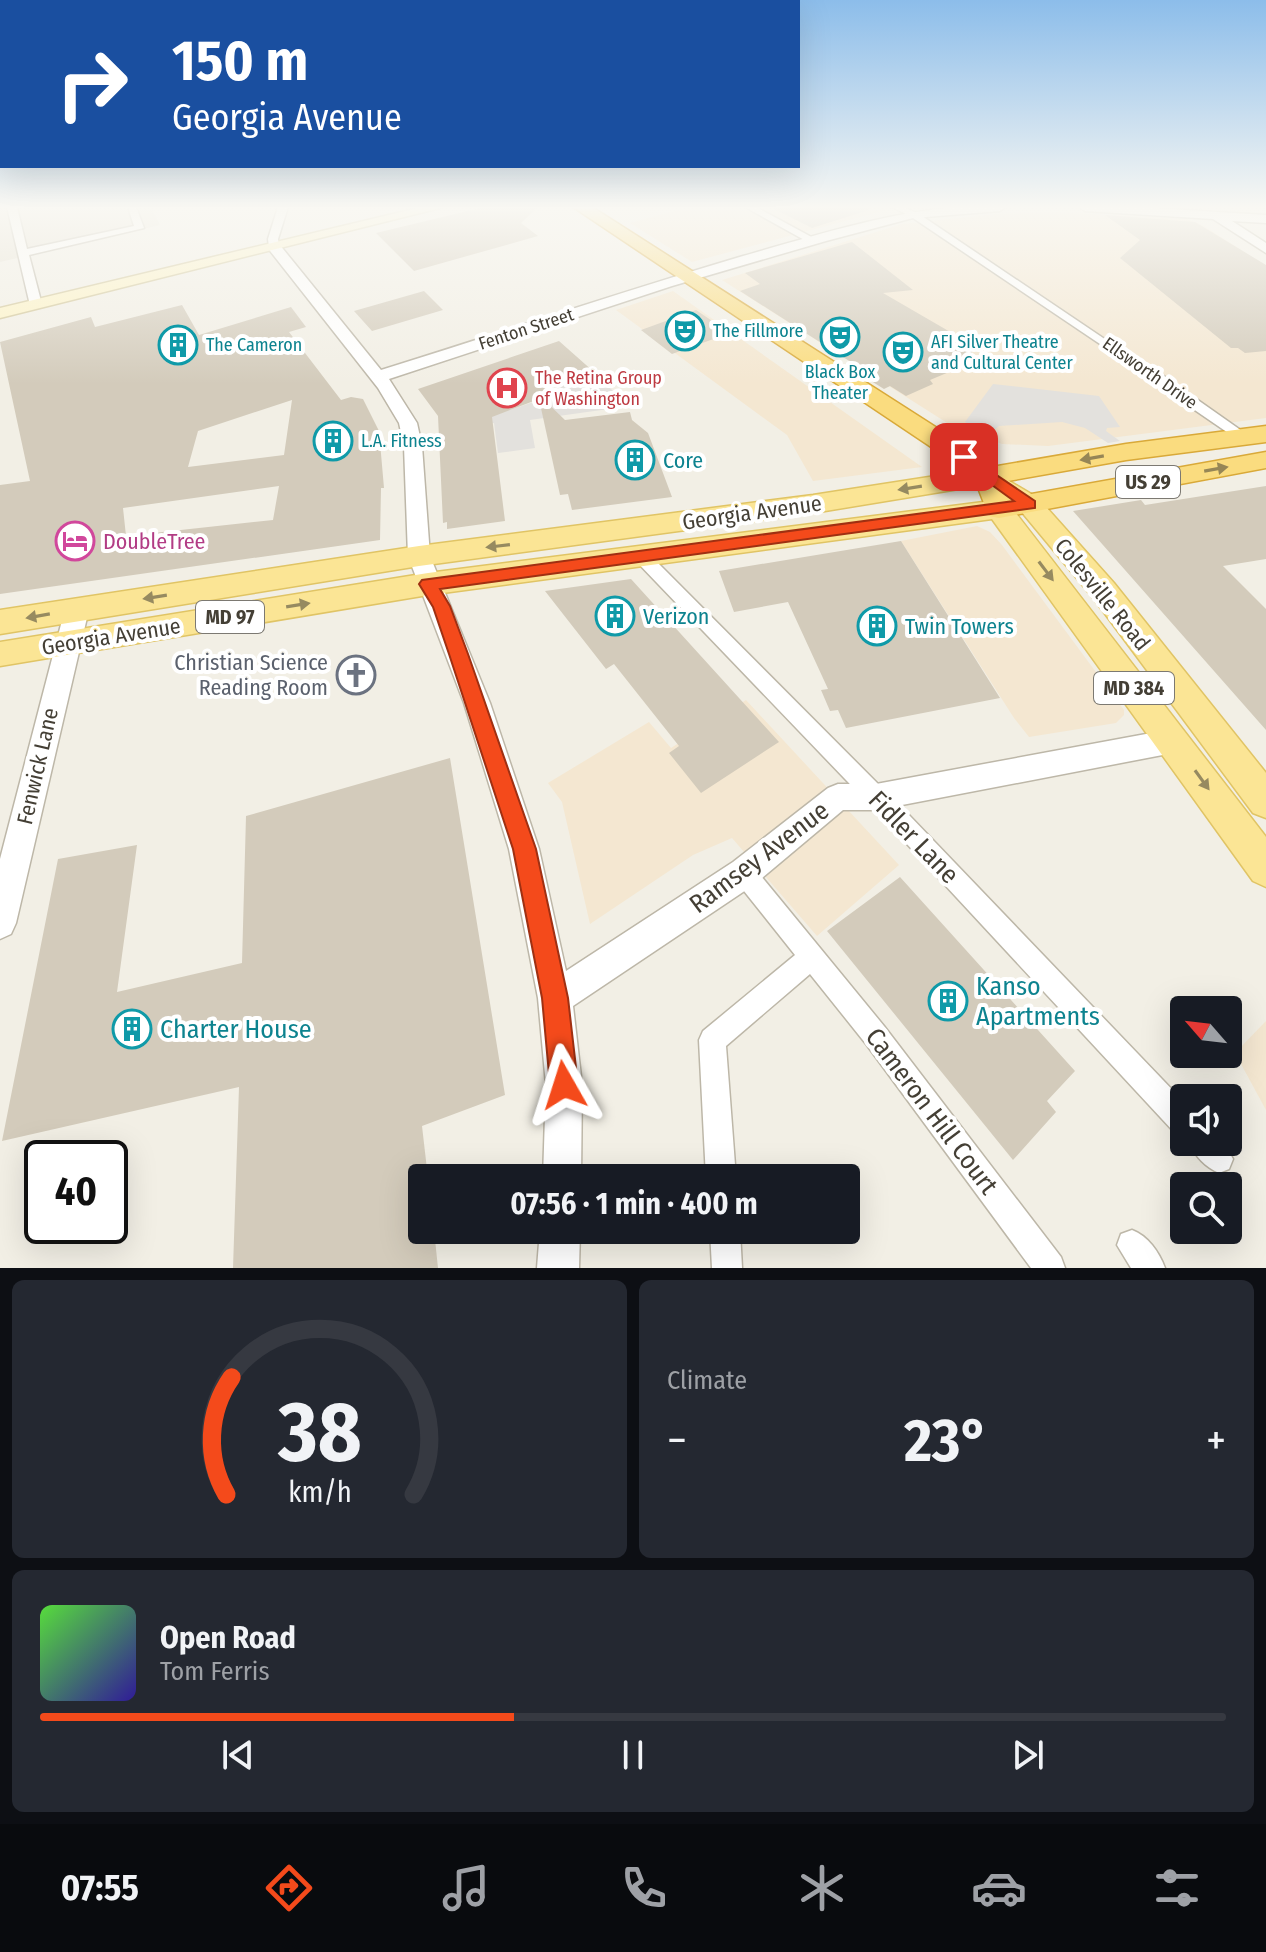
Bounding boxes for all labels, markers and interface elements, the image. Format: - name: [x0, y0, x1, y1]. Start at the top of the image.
- text: 150 m: [172, 28, 308, 95]
- icon: right: [40, 32, 144, 136]
- text: Georgia Avenue: [172, 96, 402, 140]
- street label: Fenton Street: [476, 303, 576, 355]
- theatre icon: The Fillmore: [664, 310, 706, 352]
- theatre icon: Black Box Theater: [819, 316, 861, 358]
- place label: The Fillmore: [713, 320, 803, 342]
- building icon: The Cameron: [157, 324, 199, 366]
- theatre icon: AFI Silver Theatre and Cultural Center: [882, 331, 924, 373]
- place label: AFI Silver Theatre and Cultural Center: [931, 331, 1074, 374]
- street label: Ellsworth Drive: [1098, 332, 1202, 414]
- place label: The Cameron: [206, 334, 302, 356]
- place label: Black Box Theater: [805, 361, 875, 404]
- hospital icon: The Retina Group of Washington: [486, 367, 528, 409]
- place label: The Retina Group of Washington: [535, 367, 662, 410]
- building icon: L.A. Fitness: [312, 420, 354, 462]
- pin: [930, 423, 998, 491]
- place label: L.A. Fitness: [361, 430, 442, 452]
- icon: arrive: [942, 435, 986, 479]
- building icon: Core: [614, 439, 656, 481]
- place label: Core: [663, 447, 703, 474]
- one-way arrow: [1079, 452, 1104, 465]
- one-way arrow: [1204, 462, 1229, 475]
- road number: US 29: [1116, 466, 1180, 498]
- one-way arrow: [897, 482, 922, 495]
- street label: Georgia Avenue: [681, 489, 823, 536]
- hotel icon: DoubleTree: [54, 520, 96, 562]
- place label: DoubleTree: [103, 528, 205, 555]
- street label: Colesville Road: [1049, 533, 1156, 656]
- one-way arrow: [485, 539, 510, 552]
- one-way arrow: [1038, 561, 1054, 582]
- one-way arrow: [142, 591, 167, 604]
- building icon: Verizon: [594, 595, 636, 637]
- one-way arrow: [286, 599, 311, 611]
- road number: MD 97: [196, 601, 264, 633]
- place label: Verizon: [643, 603, 709, 630]
- building icon: Twin Towers: [856, 605, 898, 647]
- one-way arrow: [26, 610, 51, 623]
- street label: Georgia Avenue: [40, 612, 183, 661]
- place label: Twin Towers: [905, 613, 1014, 640]
- place label: Christian Science Reading Room: [174, 649, 328, 701]
- church icon: Christian Science Reading Room: [335, 654, 377, 696]
- road number: MD 384: [1094, 672, 1174, 704]
- street label: Fenwick Lane: [11, 705, 64, 827]
- one-way arrow: [1193, 769, 1209, 790]
- street label: Fidler Lane: [862, 785, 965, 890]
- street label: Ramsey Avenue: [684, 795, 835, 920]
- place label: Kanso Apartments: [976, 971, 1100, 1032]
- building icon: Kanso Apartments: [927, 980, 969, 1022]
- north arrow: [1170, 996, 1242, 1068]
- map controls: [1170, 996, 1242, 1244]
- building icon: Charter House: [111, 1008, 153, 1050]
- place label: Charter House: [160, 1014, 312, 1045]
- street label: Cameron Hill Court: [859, 1022, 1004, 1201]
- position arrow: [522, 1043, 606, 1127]
- button: sound: [1170, 1084, 1242, 1156]
- speed limit sign: 40: [24, 1140, 128, 1244]
- button: search: [1170, 1172, 1242, 1244]
- text: 07:56 · 1 min · 400 m: [510, 1186, 758, 1222]
- text: Climate: [667, 1365, 747, 1396]
- text: 38: [277, 1383, 361, 1483]
- text: 23°: [904, 1405, 989, 1477]
- text: −: [667, 1414, 687, 1467]
- text: +: [1206, 1414, 1226, 1467]
- text: km/h: [288, 1475, 351, 1510]
- text: Open Road: [160, 1620, 296, 1656]
- text: Tom Ferris: [160, 1656, 270, 1687]
- icon: previous: [216, 1733, 260, 1777]
- icon: pause: [611, 1733, 655, 1777]
- icon: next: [1006, 1733, 1050, 1777]
- icon: directions: [261, 1860, 317, 1916]
- icon: music: [438, 1860, 494, 1916]
- icon: phone: [616, 1860, 672, 1916]
- icon: climate: [794, 1860, 850, 1916]
- icon: car: [971, 1860, 1027, 1916]
- icon: filters: [1149, 1860, 1205, 1916]
- text: 07:55: [61, 1866, 139, 1910]

